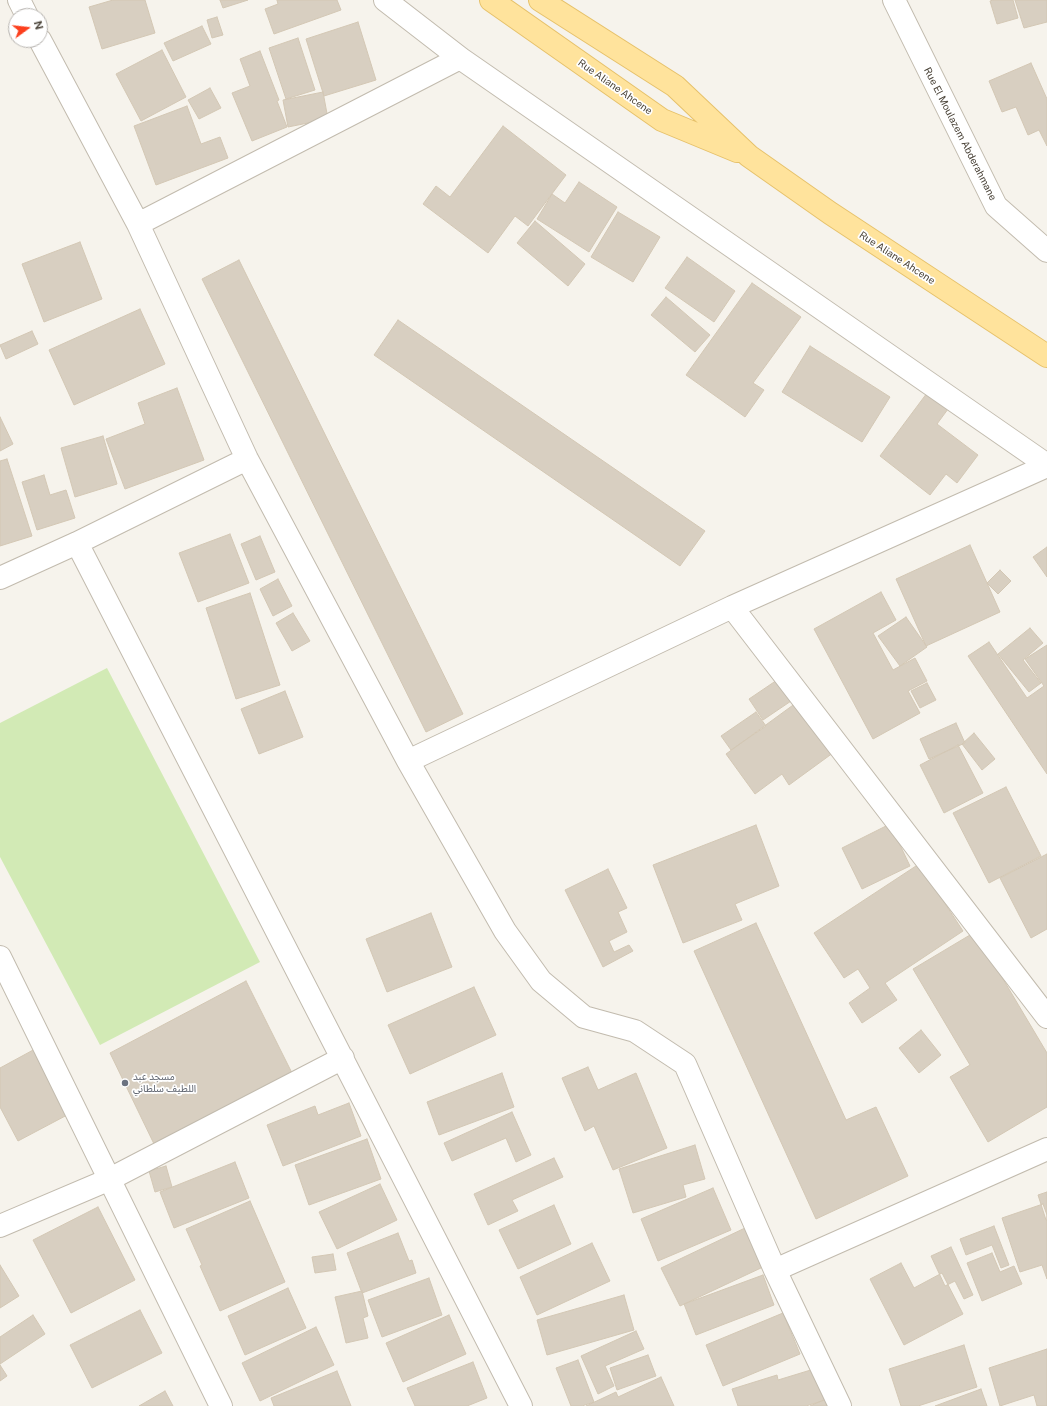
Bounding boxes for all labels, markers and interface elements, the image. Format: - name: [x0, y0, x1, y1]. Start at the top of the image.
- north arrow: [8, 8, 48, 48]
- text: N: [32, 19, 46, 31]
- street label: Rue Aliane Ahcene: [576, 57, 654, 117]
- street label: Rue El Moulazem Abderahmane: [921, 65, 999, 203]
- street label: Rue Aliane Ahcene: [857, 229, 937, 287]
- place label: مسجد عبد اللطيف سلطاني: [133, 1071, 196, 1094]
- marker: مسجد عبد اللطيف سلطاني: [120, 1078, 130, 1088]

